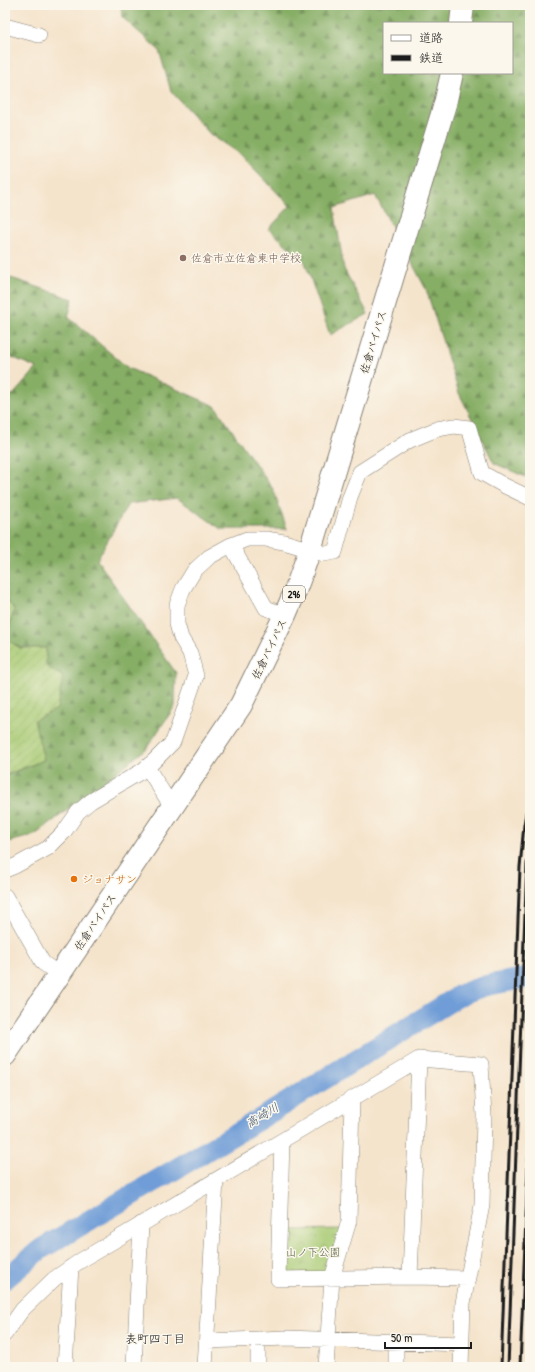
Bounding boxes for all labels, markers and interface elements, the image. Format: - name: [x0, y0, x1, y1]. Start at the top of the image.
- legend: [383, 22, 513, 74]
- text: 道路: [419, 29, 443, 46]
- text: 鉄道: [419, 49, 443, 66]
- place label: 佐倉市立佐倉東中学校: [191, 251, 301, 265]
- marker: 佐倉市立佐倉東中学校: [178, 253, 188, 263]
- street label: 佐倉バイパス: [357, 308, 389, 376]
- road number: 296: [283, 586, 305, 602]
- street label: 佐倉バイパス: [248, 616, 290, 682]
- place label: ジョナサン: [82, 872, 137, 886]
- marker: ジョナサン: [69, 874, 79, 884]
- street label: 佐倉バイパス: [71, 891, 119, 953]
- water label: 高崎川: [242, 1098, 282, 1132]
- park label: 山ノ下公園: [286, 1245, 341, 1259]
- scale bar: [385, 1324, 471, 1350]
- text: 50 m: [391, 1329, 412, 1346]
- district label: 表町四丁目: [125, 1330, 185, 1347]

